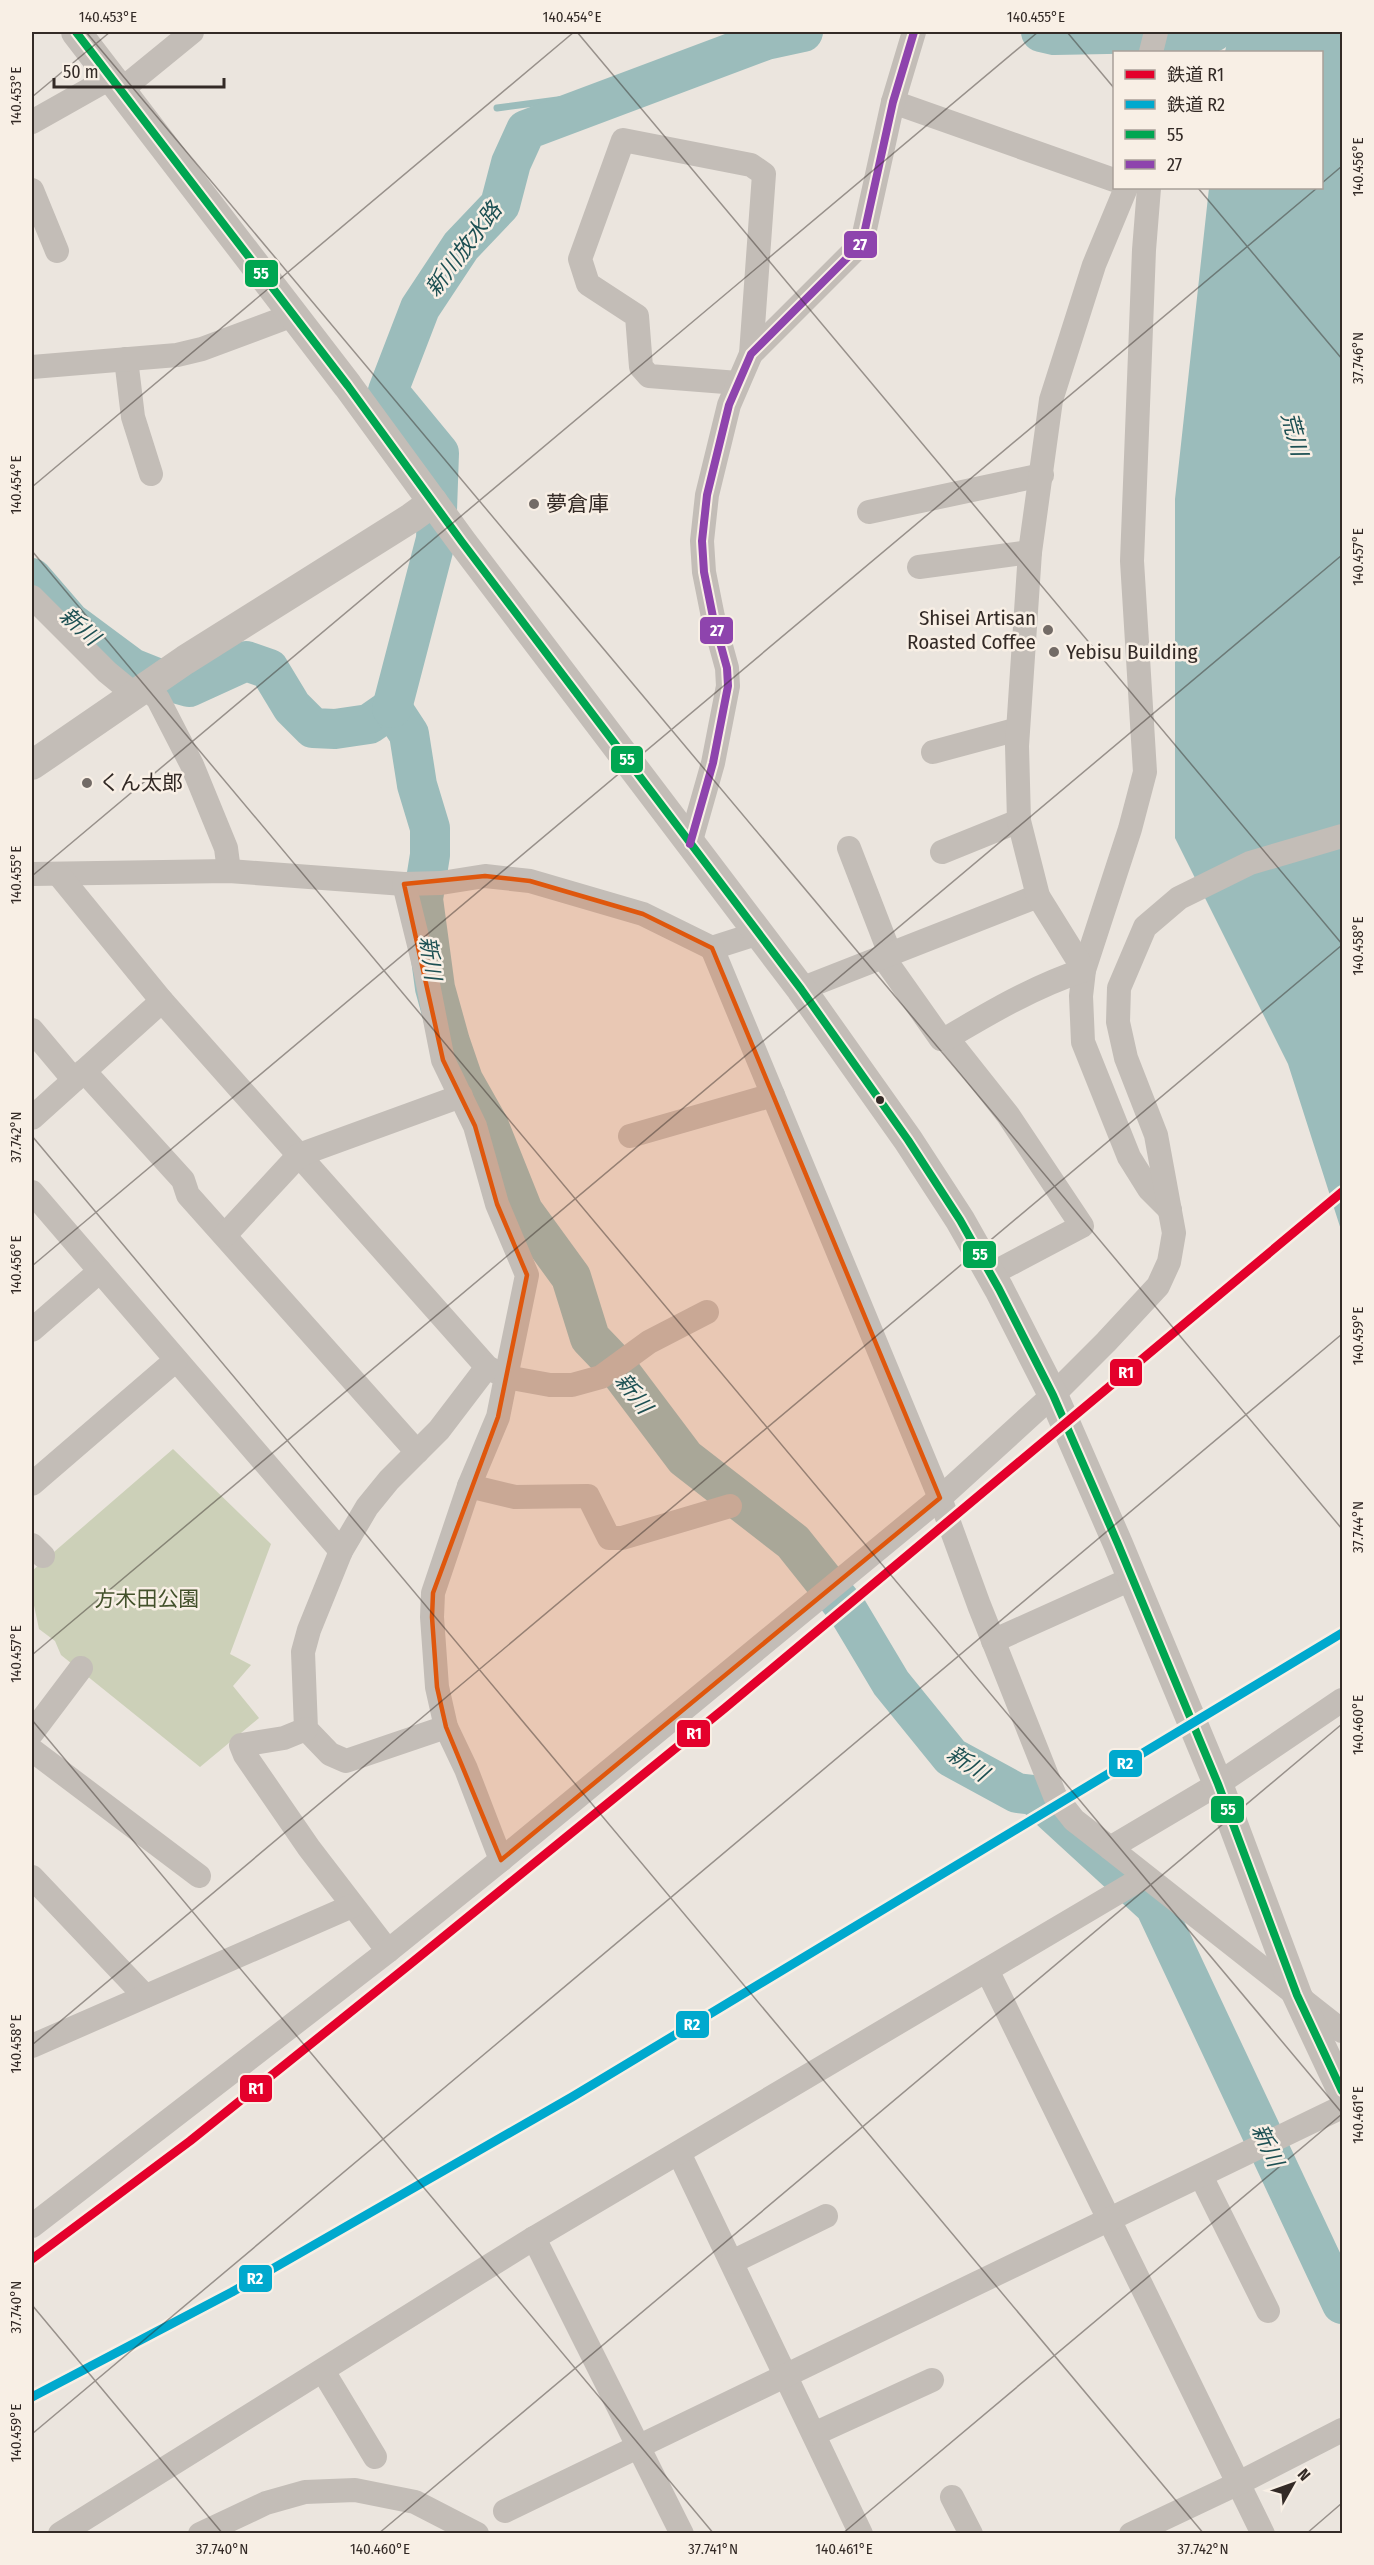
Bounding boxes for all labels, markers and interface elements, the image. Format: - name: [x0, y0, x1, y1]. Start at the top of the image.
- text: 140.453°E: [79, 8, 137, 26]
- text: 140.454°E: [543, 8, 601, 26]
- text: 140.455°E: [1007, 8, 1065, 26]
- scale bar: [54, 51, 224, 89]
- legend: [1113, 51, 1323, 189]
- text: 50 m: [63, 61, 99, 83]
- text: 鉄道 R1: [1167, 64, 1224, 86]
- text: 140.453°E: [7, 67, 25, 125]
- text: 鉄道 R2: [1167, 94, 1225, 116]
- text: 55: [1167, 124, 1183, 146]
- text: 140.456°E: [1349, 138, 1367, 196]
- text: 27: [1167, 154, 1182, 176]
- water label: 新川放水路: [420, 196, 508, 301]
- line badge: 27: [843, 230, 878, 259]
- text: 27: [852, 235, 867, 254]
- line badge: 55: [244, 259, 279, 288]
- text: 55: [253, 264, 269, 283]
- text: 37.746°N: [1349, 332, 1367, 384]
- water label: 荒川: [1276, 409, 1314, 461]
- text: 140.454°E: [7, 456, 25, 514]
- place label: 夢倉庫: [546, 491, 609, 517]
- marker: 夢倉庫: [527, 497, 541, 511]
- text: 140.457°E: [1349, 528, 1367, 586]
- water label: 新川: [54, 602, 107, 652]
- place label: Shisei Artisan Roasted Coffee: [907, 605, 1036, 655]
- line badge: 27: [699, 616, 734, 645]
- text: 27: [709, 621, 724, 640]
- marker: Shisei Artisan Roasted Coffee: [1041, 623, 1055, 637]
- place label: Yebisu Building: [1066, 639, 1198, 665]
- marker: Yebisu Building: [1047, 645, 1061, 659]
- line badge: 55: [610, 745, 644, 774]
- text: 55: [619, 750, 635, 769]
- place label: くん太郎: [99, 770, 183, 796]
- marker: くん太郎: [80, 776, 94, 790]
- text: 140.455°E: [7, 846, 25, 904]
- text: 140.458°E: [1349, 916, 1367, 976]
- water label: 新川: [414, 934, 447, 984]
- unlabelled marker: [874, 1094, 886, 1106]
- text: 37.742°N: [7, 1111, 25, 1163]
- text: 140.456°E: [7, 1236, 25, 1294]
- line badge: 55: [962, 1240, 997, 1269]
- text: 55: [972, 1245, 988, 1264]
- text: 140.459°E: [1349, 1307, 1367, 1365]
- line badge: R1: [1109, 1358, 1143, 1387]
- text: R1: [1118, 1363, 1134, 1382]
- water label: 新川: [609, 1368, 659, 1421]
- text: 37.744°N: [1349, 1501, 1367, 1553]
- park label: 方木田公園: [95, 1586, 200, 1612]
- text: 140.457°E: [7, 1625, 25, 1683]
- text: 140.460°E: [1349, 1695, 1367, 1755]
- line badge: R1: [676, 1719, 711, 1748]
- text: R1: [686, 1724, 702, 1743]
- water label: 新川: [942, 1740, 995, 1788]
- line badge: R2: [1108, 1749, 1143, 1778]
- text: R2: [1117, 1754, 1134, 1773]
- line badge: 55: [1210, 1795, 1245, 1824]
- text: 55: [1220, 1800, 1236, 1819]
- line badge: R2: [675, 2010, 710, 2039]
- text: 140.458°E: [7, 2014, 25, 2074]
- text: R2: [684, 2015, 701, 2034]
- line badge: R1: [239, 2074, 273, 2103]
- text: R1: [248, 2079, 264, 2098]
- text: 140.461°E: [1349, 2086, 1367, 2144]
- water label: 新川: [1246, 2120, 1290, 2173]
- line badge: R2: [238, 2264, 273, 2293]
- text: R2: [247, 2269, 264, 2288]
- text: 37.740°N: [7, 2281, 25, 2333]
- text: 140.459°E: [7, 2404, 25, 2462]
- north arrow: [1263, 2454, 1323, 2514]
- text: N: [1294, 2465, 1314, 2484]
- text: 37.740°N: [196, 2540, 248, 2558]
- text: 140.460°E: [350, 2540, 410, 2558]
- text: 37.741°N: [688, 2540, 738, 2558]
- text: 140.461°E: [815, 2540, 873, 2558]
- text: 37.742°N: [1177, 2540, 1229, 2558]

